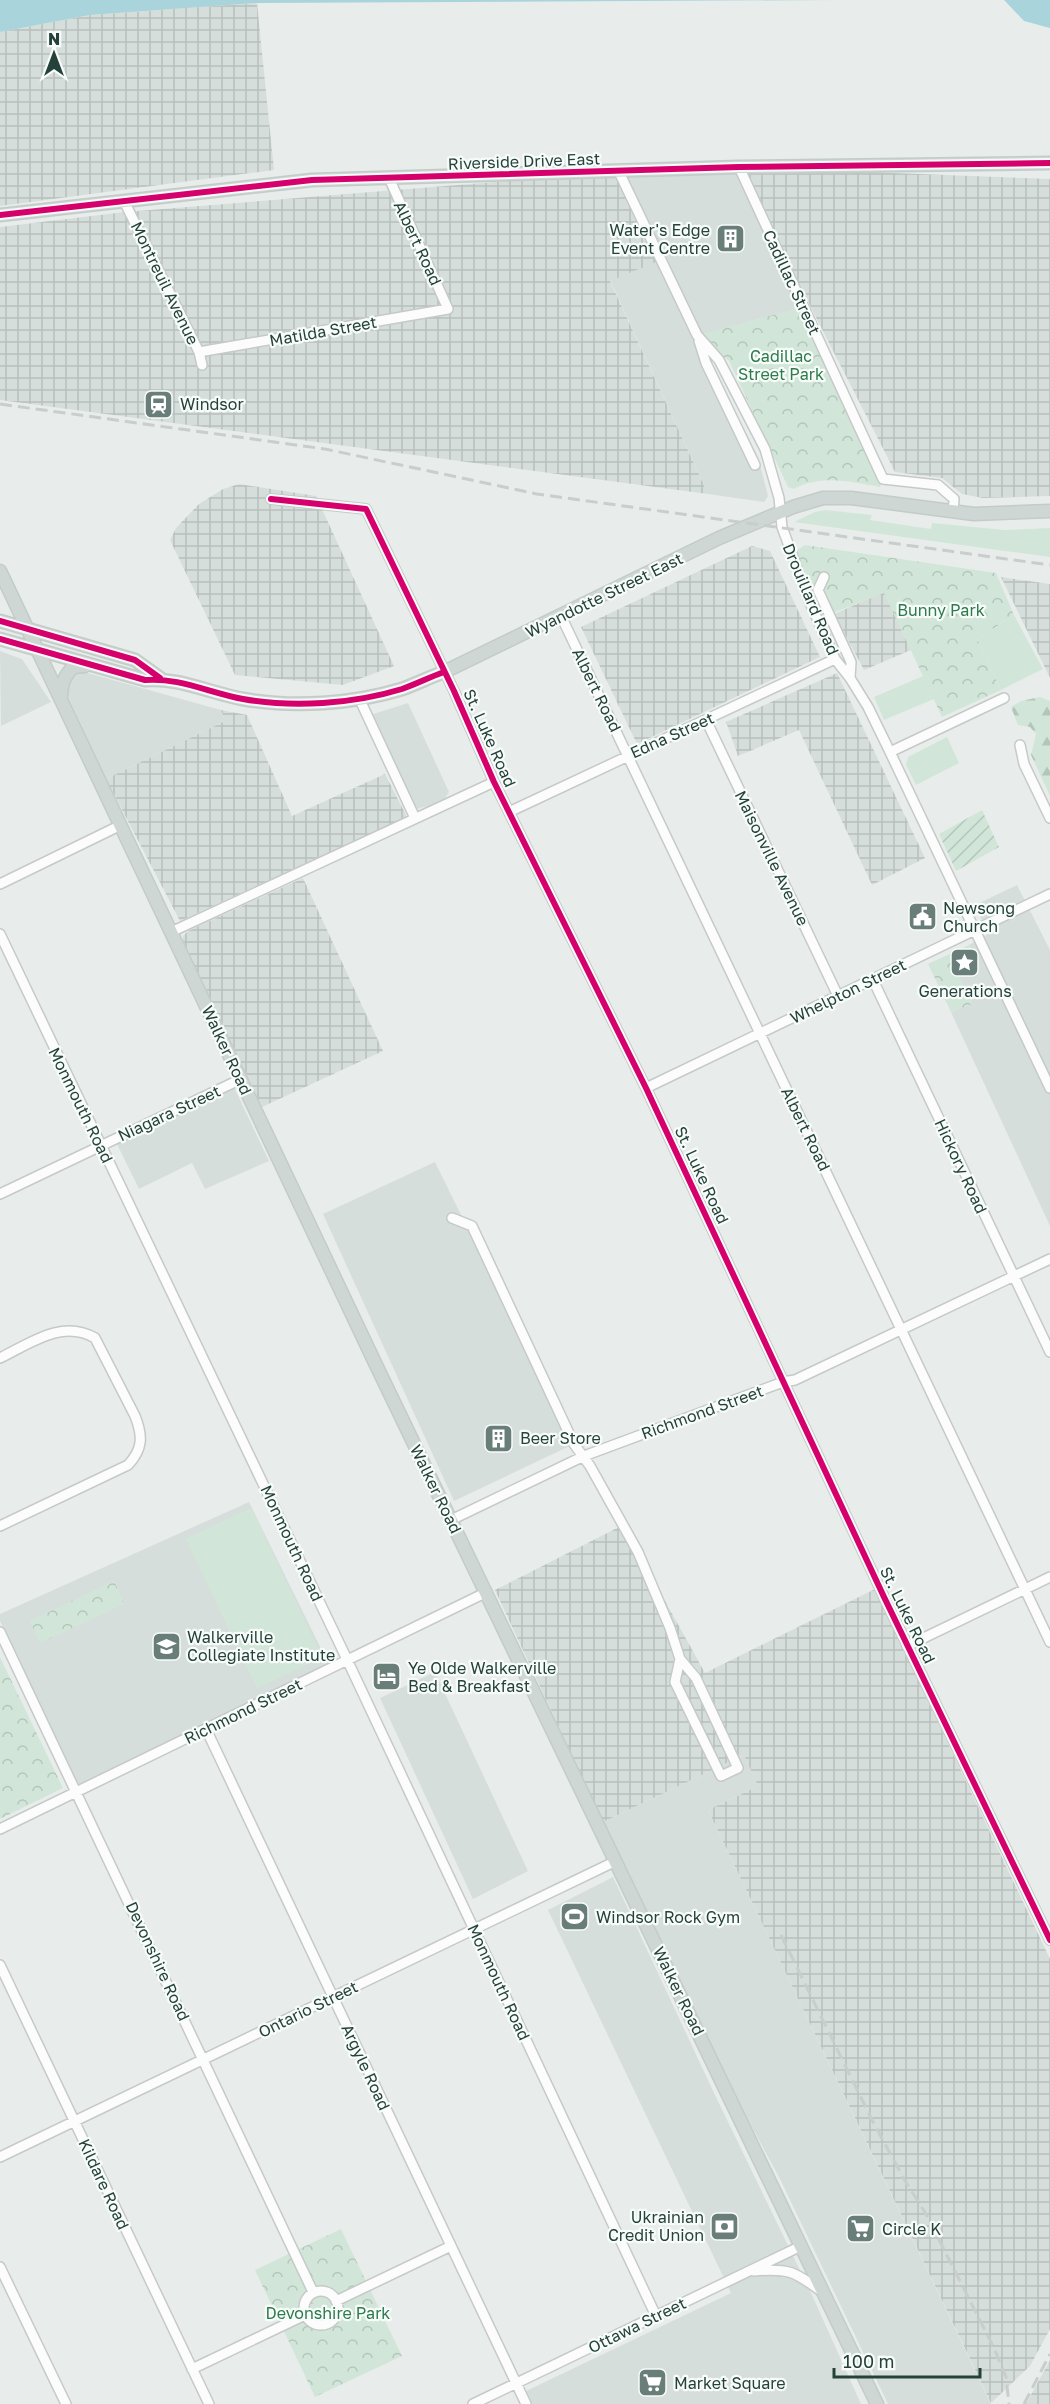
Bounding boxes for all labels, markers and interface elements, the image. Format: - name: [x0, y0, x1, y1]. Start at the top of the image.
- north arrow: [24, 24, 84, 84]
- text: N: [48, 29, 60, 49]
- street label: Riverside Drive East: [448, 148, 600, 174]
- street label: Albert Road: [390, 198, 446, 288]
- street label: Montreuil Avenue: [127, 218, 203, 348]
- place label: Water's Edge Event Centre: [609, 220, 710, 258]
- building icon: Water's Edge Event Centre: [715, 223, 747, 255]
- street label: Cadillac Street: [759, 226, 825, 338]
- street label: Matilda Street: [268, 312, 378, 350]
- park label: Cadillac Street Park: [738, 346, 824, 384]
- station icon: Windsor: [143, 388, 175, 420]
- place label: Windsor: [180, 394, 244, 414]
- street label: Drouillard Road: [778, 540, 844, 658]
- street label: Wyandotte Street East: [522, 548, 686, 642]
- park label: Bunny Park: [897, 600, 985, 620]
- street label: Albert Road: [568, 645, 626, 735]
- street label: St. Luke Road: [459, 686, 521, 790]
- street label: Edna Street: [627, 708, 717, 762]
- street label: Maisonville Avenue: [731, 787, 813, 929]
- place label: Newsong Church: [943, 898, 1015, 936]
- public building icon: Newsong Church: [906, 901, 938, 933]
- place icon: Generations: [949, 947, 981, 979]
- street label: Whelpton Street: [787, 954, 909, 1028]
- place label: Generations: [918, 981, 1012, 1001]
- street label: Walker Road: [198, 1002, 256, 1098]
- street label: Monmouth Road: [44, 1044, 118, 1166]
- street label: Niagara Street: [115, 1081, 223, 1145]
- street label: Albert Road: [777, 1084, 835, 1174]
- street label: Hickory Road: [930, 1115, 992, 1217]
- street label: St. Luke Road: [671, 1123, 733, 1227]
- street label: Richmond Street: [638, 1381, 766, 1443]
- building icon: Beer Store: [483, 1422, 515, 1454]
- place label: Beer Store: [520, 1428, 601, 1448]
- street label: Walker Road: [406, 1441, 466, 1537]
- street label: Monmouth Road: [256, 1482, 328, 1604]
- street label: St. Luke Road: [876, 1563, 940, 1667]
- place label: Walkerville Collegiate Institute: [187, 1627, 335, 1665]
- school or university icon: Walkerville Collegiate Institute: [150, 1630, 182, 1662]
- place label: Ye Olde Walkerville Bed & Breakfast: [408, 1658, 556, 1696]
- hotel icon: Ye Olde Walkerville Bed & Breakfast: [371, 1661, 403, 1693]
- street label: Richmond Street: [181, 1674, 305, 1748]
- street label: Devonshire Road: [122, 1898, 194, 2024]
- sports icon: Windsor Rock Gym: [559, 1901, 591, 1933]
- place label: Windsor Rock Gym: [596, 1907, 740, 1927]
- street label: Monmouth Road: [463, 1921, 535, 2043]
- street label: Walker Road: [649, 1943, 709, 2039]
- street label: Ontario Street: [255, 1976, 361, 2042]
- street label: Argyle Road: [337, 2021, 395, 2113]
- street label: Kildare Road: [74, 2135, 134, 2233]
- place label: Ukrainian Credit Union: [608, 2207, 704, 2245]
- bank icon: Ukrainian Credit Union: [709, 2210, 741, 2242]
- supermarket icon: Circle K: [845, 2213, 877, 2245]
- place label: Circle K: [882, 2219, 941, 2239]
- street label: Ottawa Street: [585, 2293, 689, 2357]
- park label: Devonshire Park: [266, 2303, 390, 2323]
- scale bar: [834, 2341, 980, 2379]
- text: 100 m: [843, 2350, 894, 2372]
- supermarket icon: Market Square: [637, 2367, 669, 2399]
- place label: Market Square: [674, 2373, 786, 2393]

